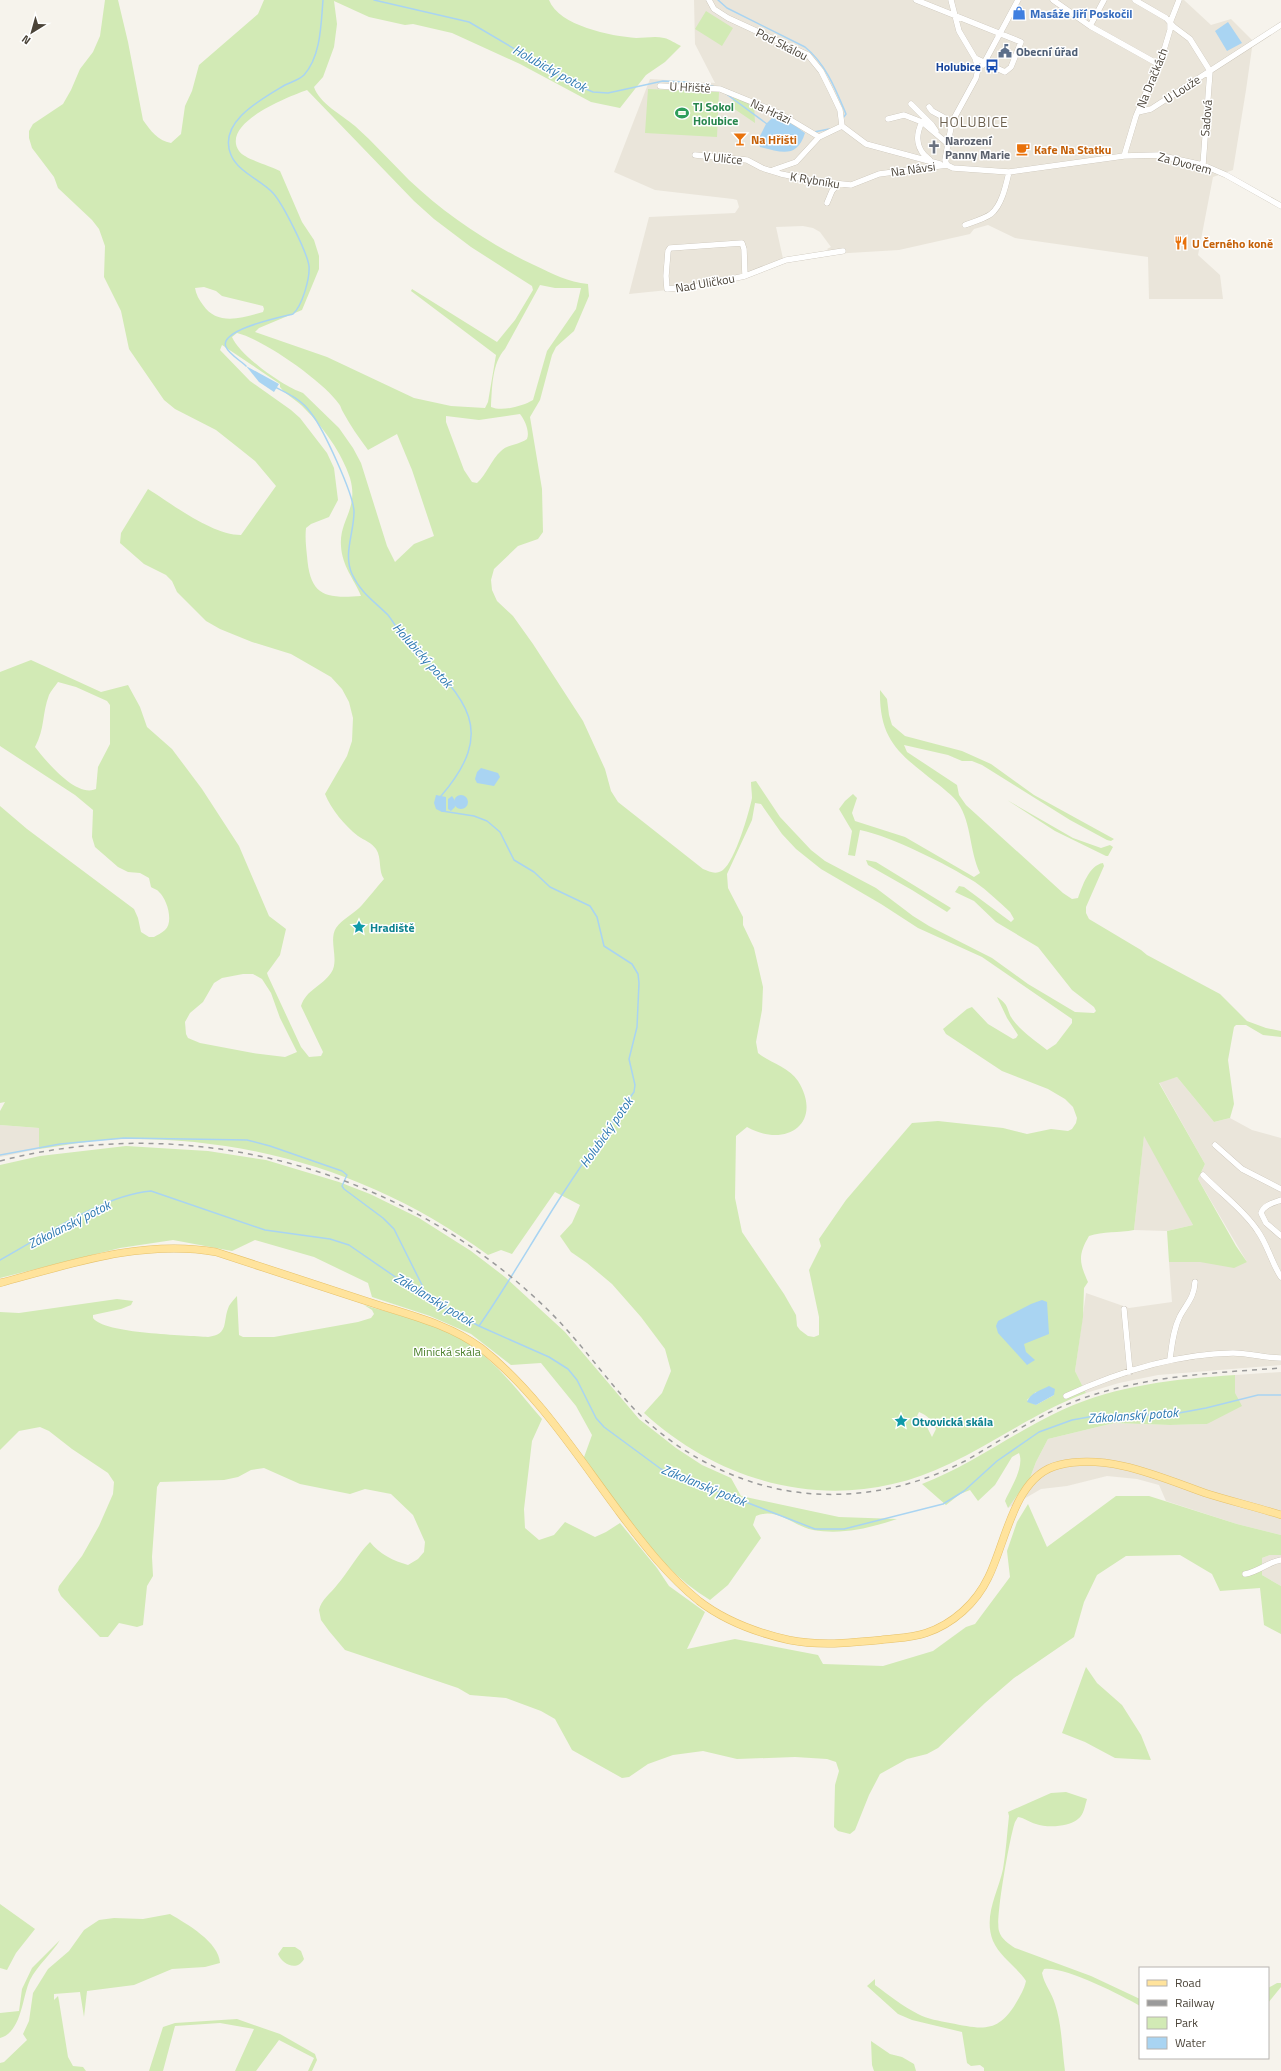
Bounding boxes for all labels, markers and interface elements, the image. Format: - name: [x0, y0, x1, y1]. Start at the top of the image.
- place label: Masáže Jiří Poskočil: [1030, 4, 1133, 23]
- shop icon: Masáže Jiří Poskočil: [1011, 5, 1027, 21]
- north arrow: [12, 12, 52, 52]
- street label: Pod Skálou: [753, 23, 811, 65]
- text: N: [18, 31, 34, 49]
- water label: Holubický potok: [509, 39, 593, 98]
- place label: Obecní úřad: [1016, 42, 1078, 61]
- public building icon: Obecní úřad: [997, 43, 1013, 59]
- street label: Na Dračkách: [1131, 45, 1173, 111]
- place label: Holubice: [936, 57, 981, 76]
- bus stop icon: Holubice: [984, 58, 1000, 74]
- street label: U Louže: [1160, 70, 1204, 108]
- street label: U Hřiště: [669, 76, 711, 98]
- street label: Na Hrázi: [747, 93, 795, 129]
- place label: TJ Sokol Holubice: [693, 97, 738, 130]
- street label: Sadová: [1195, 99, 1217, 137]
- sports icon: TJ Sokol Holubice: [674, 105, 690, 121]
- district label: HOLUBICE: [939, 111, 1009, 132]
- place label: Na Hřišti: [751, 130, 797, 149]
- bar icon: Na Hřišti: [732, 131, 748, 147]
- place label: Narození Panny Marie: [945, 131, 1010, 164]
- church icon: Narození Panny Marie: [926, 139, 942, 155]
- place label: Kafe Na Statku: [1034, 140, 1111, 159]
- cafe icon: Kafe Na Statku: [1015, 141, 1031, 157]
- street label: V Uličce: [703, 147, 743, 169]
- street label: Za Dvorem: [1156, 147, 1214, 179]
- street label: Na Návsi: [890, 156, 936, 182]
- street label: K Rybníku: [789, 167, 841, 193]
- place label: U Černého koně: [1192, 234, 1273, 253]
- restaurant icon: U Černého koně: [1173, 235, 1189, 251]
- street label: Nad Uličkou: [674, 268, 736, 298]
- water label: Holubický potok: [388, 618, 459, 694]
- place label: Hradiště: [370, 918, 415, 937]
- place icon: Hradiště: [351, 919, 367, 935]
- water label: Holubický potok: [574, 1091, 639, 1171]
- water label: Zákolanský potok: [24, 1194, 116, 1253]
- water label: Zákolanský potok: [390, 1267, 480, 1332]
- park label: Minická skála: [413, 1342, 481, 1361]
- water label: Zákolanský potok: [1087, 1402, 1181, 1428]
- place label: Otvovická skála: [912, 1412, 993, 1431]
- place icon: Otvovická skála: [893, 1413, 909, 1429]
- water label: Zákolanský potok: [659, 1459, 751, 1512]
- legend: [1139, 1967, 1269, 2059]
- text: Road: [1175, 1973, 1201, 1992]
- text: Railway: [1175, 1993, 1215, 2012]
- text: Park: [1175, 2013, 1198, 2032]
- text: Water: [1175, 2033, 1206, 2052]

